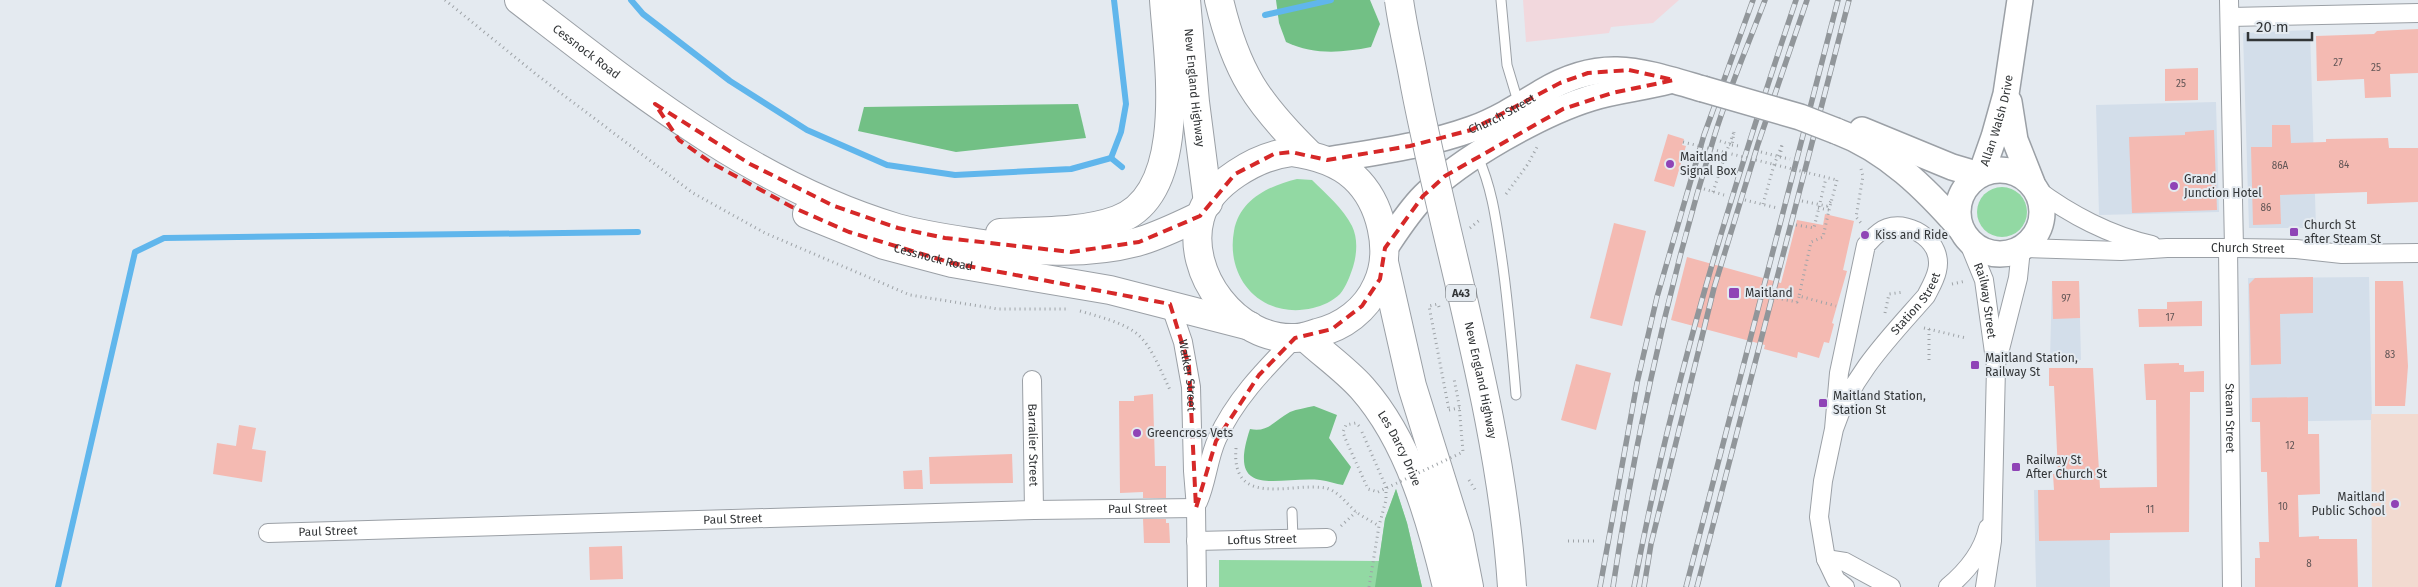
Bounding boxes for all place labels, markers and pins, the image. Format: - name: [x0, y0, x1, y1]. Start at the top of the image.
- place label: Maitland Signal Box: [1680, 150, 1736, 178]
- marker: Maitland Signal Box: [1664, 158, 1676, 170]
- place label: Grand Junction Hotel: [2184, 172, 2262, 200]
- marker: Grand Junction Hotel: [2168, 180, 2180, 192]
- place label: Church St after Steam St: [2304, 218, 2382, 246]
- marker: Church St after Steam St: [2288, 226, 2300, 238]
- place label: Kiss and Ride: [1875, 228, 1948, 242]
- marker: Kiss and Ride: [1859, 229, 1871, 241]
- marker: Maitland: [1727, 286, 1741, 300]
- place label: Maitland: [1745, 286, 1793, 300]
- place label: Maitland Station, Railway St: [1985, 351, 2078, 379]
- marker: Maitland Station, Railway St: [1969, 359, 1981, 371]
- place label: Maitland Station, Station St: [1833, 389, 1926, 417]
- marker: Maitland Station, Station St: [1817, 397, 1829, 409]
- place label: Greencross Vets: [1147, 426, 1233, 440]
- marker: Greencross Vets: [1131, 427, 1143, 439]
- place label: Railway St After Church St: [2026, 453, 2108, 481]
- marker: Railway St After Church St: [2010, 461, 2022, 473]
- place label: Maitland Public School: [2312, 490, 2385, 518]
- marker: Maitland Public School: [2389, 498, 2401, 510]

